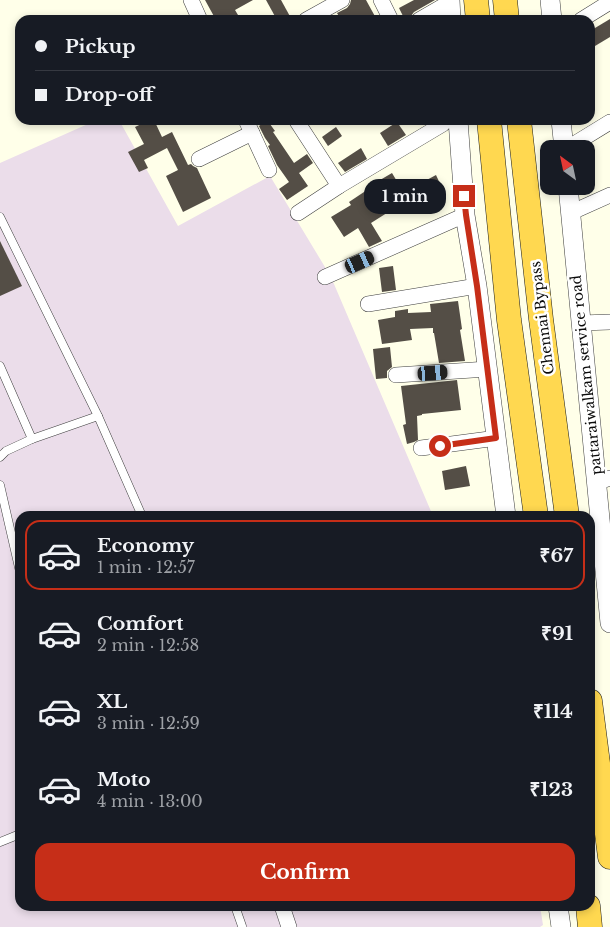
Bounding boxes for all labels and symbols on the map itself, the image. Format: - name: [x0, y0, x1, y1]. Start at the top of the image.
- north arrow: [540, 140, 595, 195]
- callout: 1 min: [364, 178, 446, 214]
- route end: [453, 185, 475, 207]
- car: [343, 249, 376, 275]
- street label: Chennai Bypass: [526, 260, 558, 376]
- street label: pattaraiwalkam service road: [566, 274, 605, 476]
- car: [417, 364, 448, 382]
- route start: [429, 435, 451, 457]

